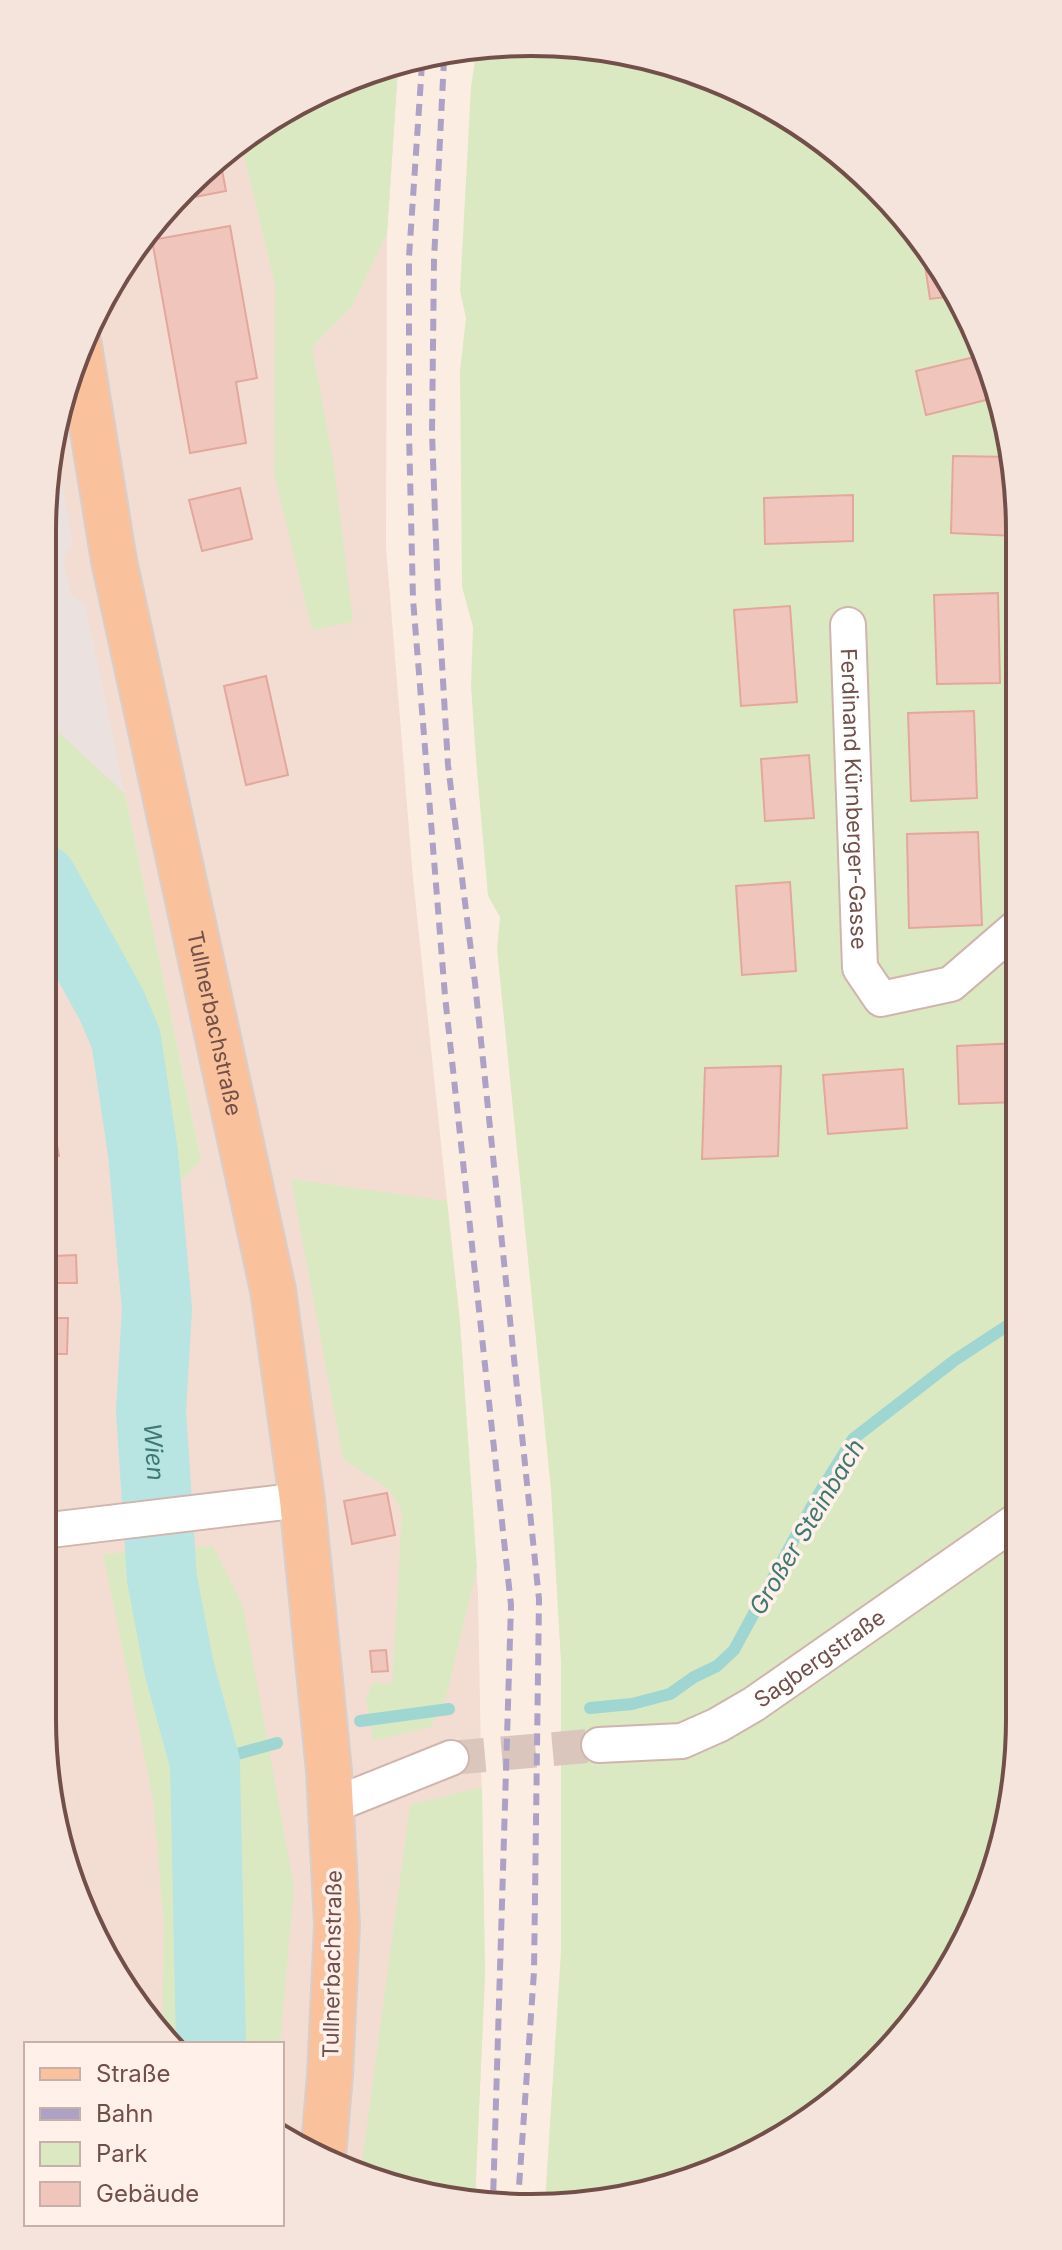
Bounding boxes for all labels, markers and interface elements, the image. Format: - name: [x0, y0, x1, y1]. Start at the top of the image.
- street label: Ferdinand Kürnberger-Gasse: [836, 648, 872, 950]
- street label: Tullnerbachstraße: [182, 929, 248, 1118]
- water label: Wien: [138, 1422, 171, 1482]
- water label: Großer Steinbach: [743, 1434, 870, 1620]
- street label: Sagbergstraße: [749, 1604, 890, 1713]
- street label: Tullnerbachstraße: [317, 1870, 347, 2058]
- legend: [24, 2042, 284, 2226]
- text: Straße: [96, 2059, 171, 2088]
- text: Bahn: [96, 2099, 154, 2128]
- text: Park: [96, 2139, 147, 2168]
- text: Gebäude: [96, 2179, 199, 2208]

